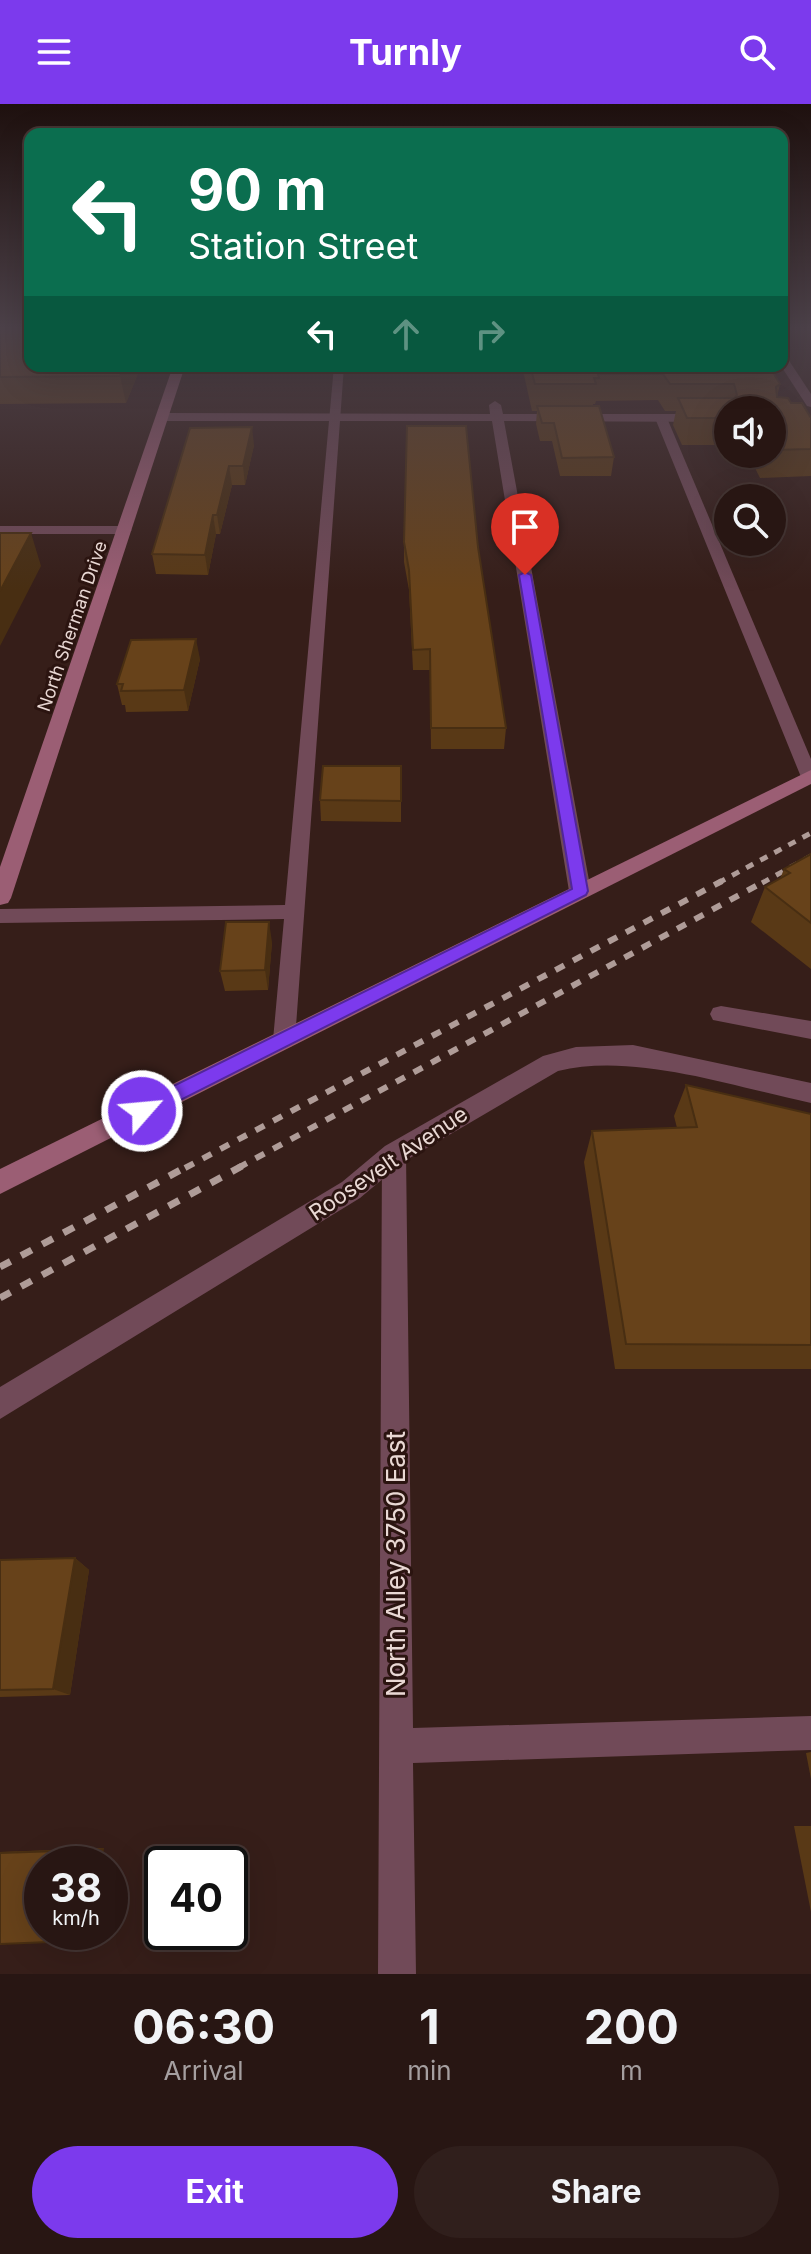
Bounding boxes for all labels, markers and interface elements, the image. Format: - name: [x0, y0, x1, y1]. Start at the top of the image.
- icon: menu: [32, 30, 76, 74]
- text: Turnly: [349, 30, 462, 74]
- icon: search: [735, 30, 779, 74]
- text: 90 m: [188, 156, 327, 224]
- icon: left: [56, 160, 160, 264]
- text: Station Street: [188, 224, 418, 268]
- icon: left: [300, 312, 344, 356]
- icon: ahead: [384, 312, 428, 356]
- icon: right: [468, 312, 512, 356]
- map controls: [714, 396, 786, 556]
- button: sound: [714, 396, 786, 468]
- button: search: [714, 484, 786, 556]
- pin: [491, 493, 559, 575]
- icon: arrive: [503, 505, 547, 549]
- street label: North Sherman Drive: [33, 538, 111, 714]
- position arrow: [100, 1069, 184, 1153]
- street label: Roosevelt Avenue: [304, 1100, 472, 1226]
- street label: North Alley 3750 East: [380, 1431, 411, 1697]
- speed limit sign: 40: [144, 1846, 248, 1950]
- text: 38: [50, 1863, 102, 1912]
- text: km/h: [52, 1906, 100, 1930]
- text: 06:30: [132, 1997, 275, 2056]
- text: 1: [419, 1997, 440, 2056]
- text: 200: [584, 1997, 679, 2056]
- text: Arrival: [164, 2055, 244, 2086]
- text: min: [407, 2055, 452, 2086]
- text: m: [620, 2055, 643, 2086]
- button: Exit: [32, 2146, 398, 2238]
- button: Share: [414, 2146, 779, 2238]

